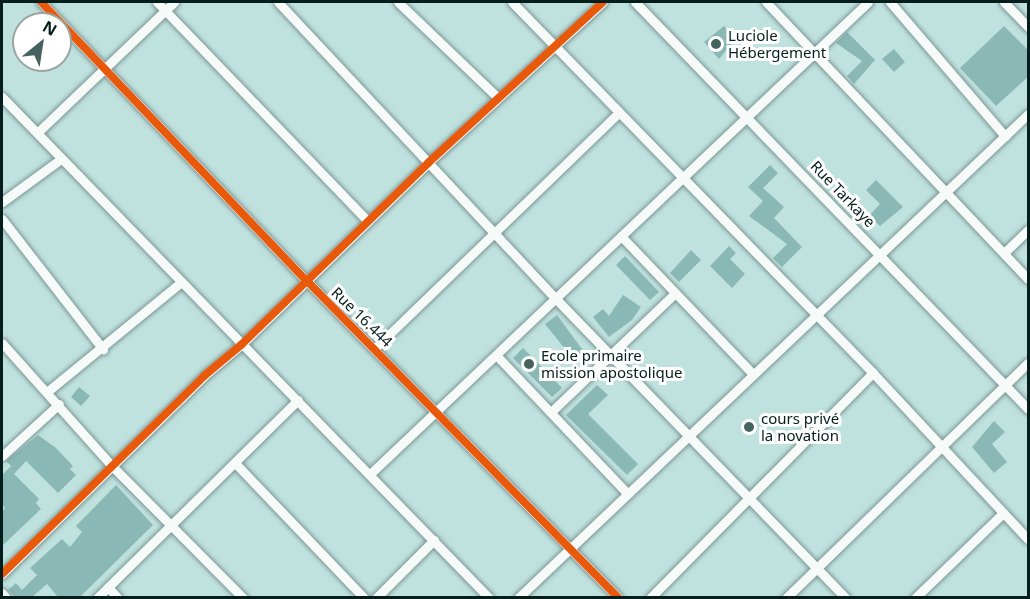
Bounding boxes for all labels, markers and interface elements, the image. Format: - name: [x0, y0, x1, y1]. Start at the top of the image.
- north arrow: [12, 12, 72, 72]
- text: N: [39, 15, 61, 41]
- place label: Luciole Hébergement: [728, 26, 826, 61]
- marker: Luciole Hébergement: [709, 37, 723, 51]
- street label: Rue Tarkaye: [807, 157, 879, 231]
- street label: Rue 16.444: [328, 283, 396, 351]
- place label: Ecole primaire mission apostolique: [541, 346, 682, 381]
- marker: Ecole primaire mission apostolique: [522, 357, 536, 371]
- place label: cours privé la novation: [761, 409, 839, 444]
- marker: cours privé la novation: [742, 420, 756, 434]

